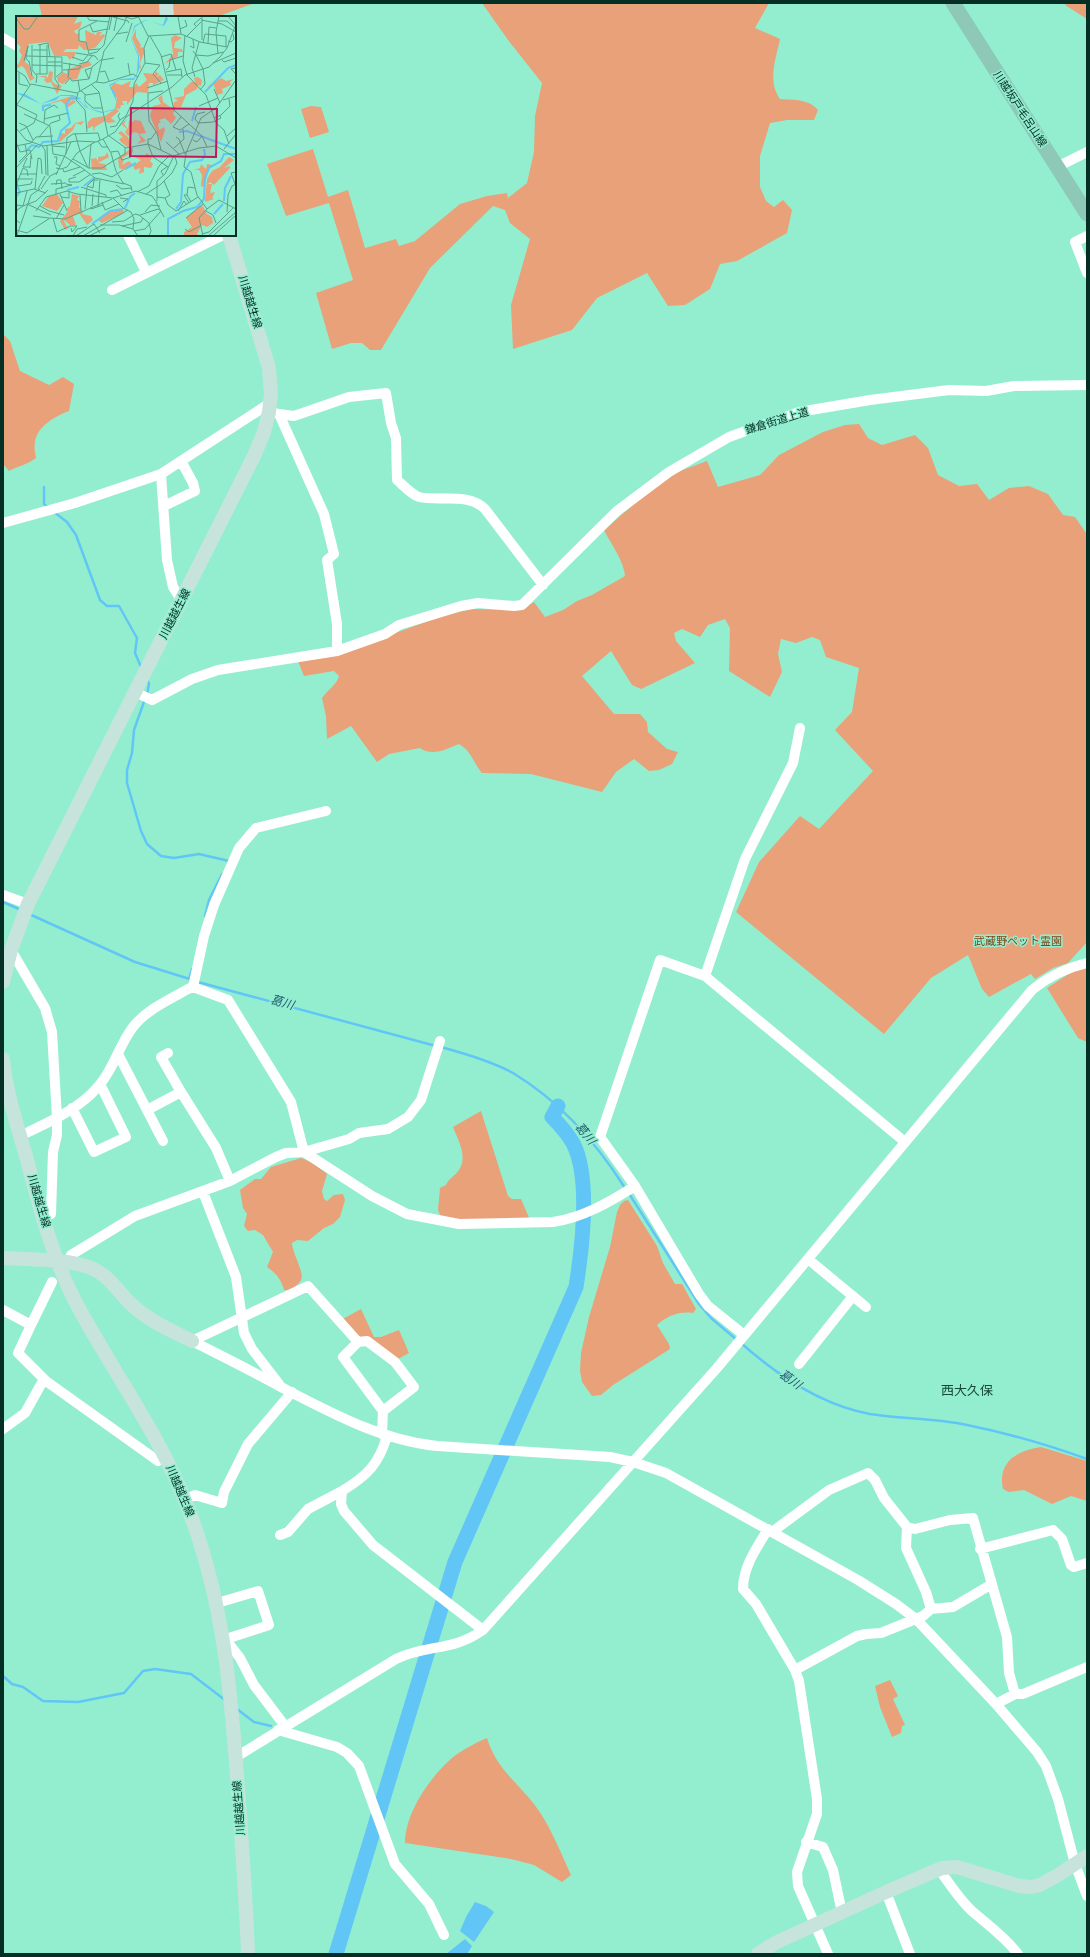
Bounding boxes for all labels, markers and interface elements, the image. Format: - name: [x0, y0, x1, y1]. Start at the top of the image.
- inset map: [16, 16, 236, 236]
- street label: 川越坂戸毛呂山線: [991, 69, 1049, 149]
- street label: 川越越生線: [236, 274, 264, 330]
- street label: 鎌倉街道上道: [744, 405, 810, 437]
- street label: 川越越生線: [157, 587, 193, 641]
- park label: 武蔵野ペット霊園: [974, 935, 1062, 948]
- water label: 葛川: [268, 992, 298, 1014]
- water label: 葛川: [572, 1120, 600, 1150]
- street label: 川越越生線: [25, 1173, 53, 1229]
- water label: 葛川: [776, 1367, 806, 1394]
- district label: 西大久保: [941, 1383, 993, 1399]
- street label: 川越越生線: [163, 1463, 197, 1519]
- street label: 川越越生線: [231, 1780, 247, 1836]

